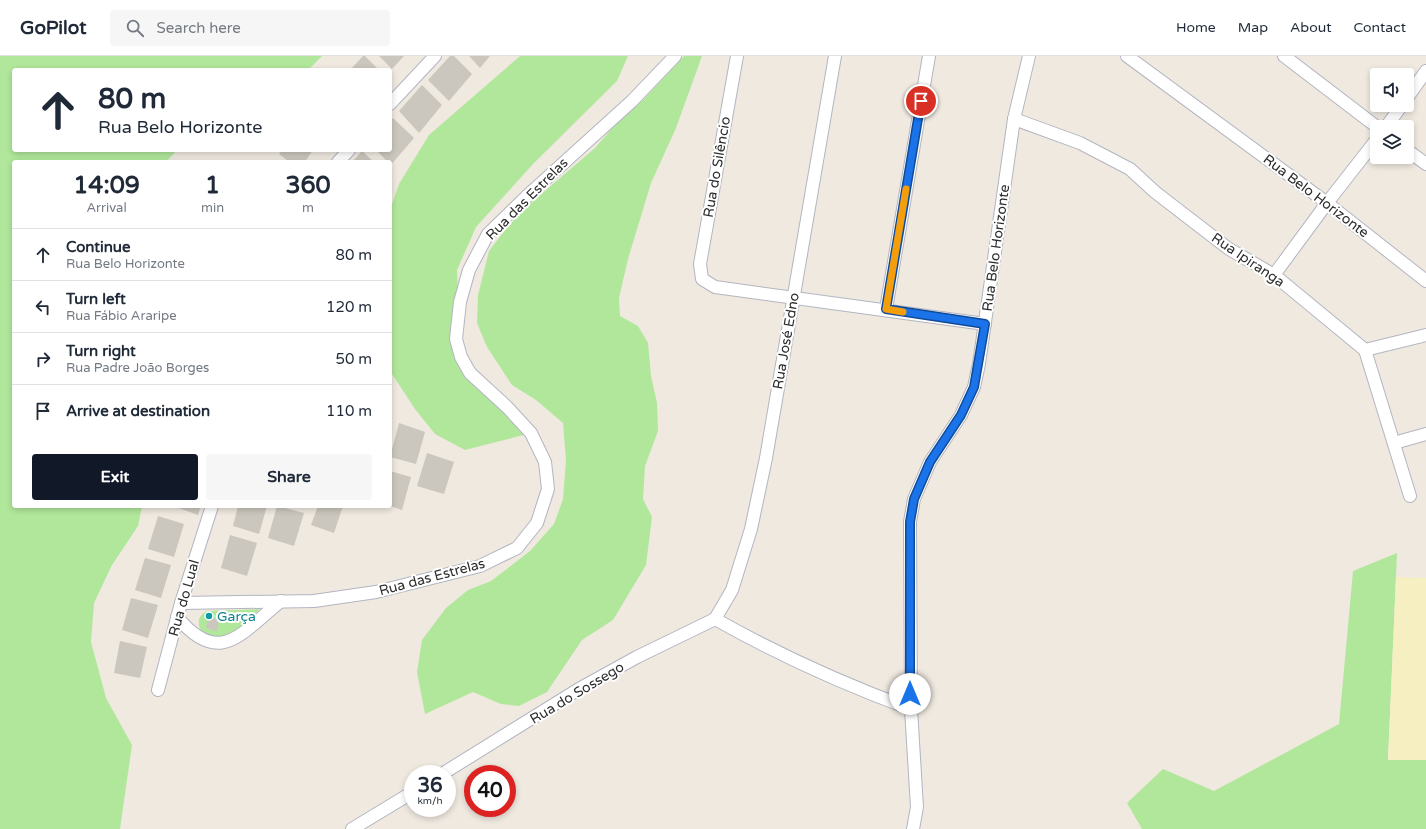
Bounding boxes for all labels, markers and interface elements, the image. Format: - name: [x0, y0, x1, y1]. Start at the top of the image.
- search box: [110, 10, 390, 46]
- text: GoPilot: [20, 17, 86, 39]
- icon: search: [124, 17, 146, 39]
- text: Search here: [156, 19, 241, 37]
- text: Home: [1176, 19, 1216, 36]
- text: Map: [1238, 19, 1268, 36]
- text: About: [1290, 19, 1332, 36]
- text: Contact: [1354, 19, 1406, 36]
- map controls: [1370, 68, 1414, 164]
- button: sound: [1370, 68, 1414, 112]
- text: 80 m: [98, 82, 166, 116]
- icon: ahead: [32, 84, 84, 136]
- pin: [904, 84, 938, 118]
- icon: arrive: [910, 90, 932, 112]
- street label: Rua do Silêncio: [700, 115, 734, 219]
- text: Rua Belo Horizonte: [98, 116, 263, 138]
- button: layers: [1370, 120, 1414, 164]
- street label: Rua Belo Horizonte: [1260, 151, 1372, 241]
- street label: Rua das Estrelas: [482, 154, 572, 244]
- text: 14:09: [73, 171, 140, 200]
- text: 1: [205, 171, 220, 200]
- text: 360: [285, 171, 331, 200]
- street label: Rua Belo Horizonte: [979, 183, 1013, 313]
- text: Arrival: [86, 200, 127, 216]
- text: min: [201, 200, 224, 216]
- text: m: [302, 200, 314, 216]
- street label: Rua Ipiranga: [1208, 229, 1288, 291]
- text: Continue: [66, 238, 130, 256]
- icon: ahead: [32, 244, 54, 266]
- text: 80 m: [335, 246, 372, 264]
- text: Rua Belo Horizonte: [66, 256, 185, 272]
- text: Turn left: [66, 290, 126, 308]
- street label: Rua José Edno: [769, 291, 803, 391]
- icon: left: [32, 296, 54, 318]
- text: 120 m: [326, 298, 372, 316]
- text: Rua Fábio Araripe: [66, 308, 177, 324]
- text: Turn right: [66, 342, 136, 360]
- icon: right: [32, 348, 54, 370]
- text: 50 m: [335, 350, 372, 368]
- text: Rua Padre João Borges: [66, 360, 209, 376]
- icon: arrive: [32, 400, 54, 422]
- text: Arrive at destination: [66, 402, 210, 420]
- text: 110 m: [326, 402, 372, 420]
- button: Exit: [32, 454, 198, 500]
- button: Share: [206, 454, 372, 500]
- street label: Rua das Estrelas: [377, 555, 487, 599]
- street label: Rua do Lual: [165, 558, 203, 638]
- place label: Garça: [217, 608, 256, 625]
- marker: Garça: [204, 611, 214, 621]
- street label: Rua do Sossego: [527, 658, 627, 728]
- position arrow: [889, 673, 931, 715]
- speed limit sign: 40: [464, 765, 516, 817]
- text: 36: [417, 774, 443, 798]
- text: km/h: [417, 795, 443, 807]

